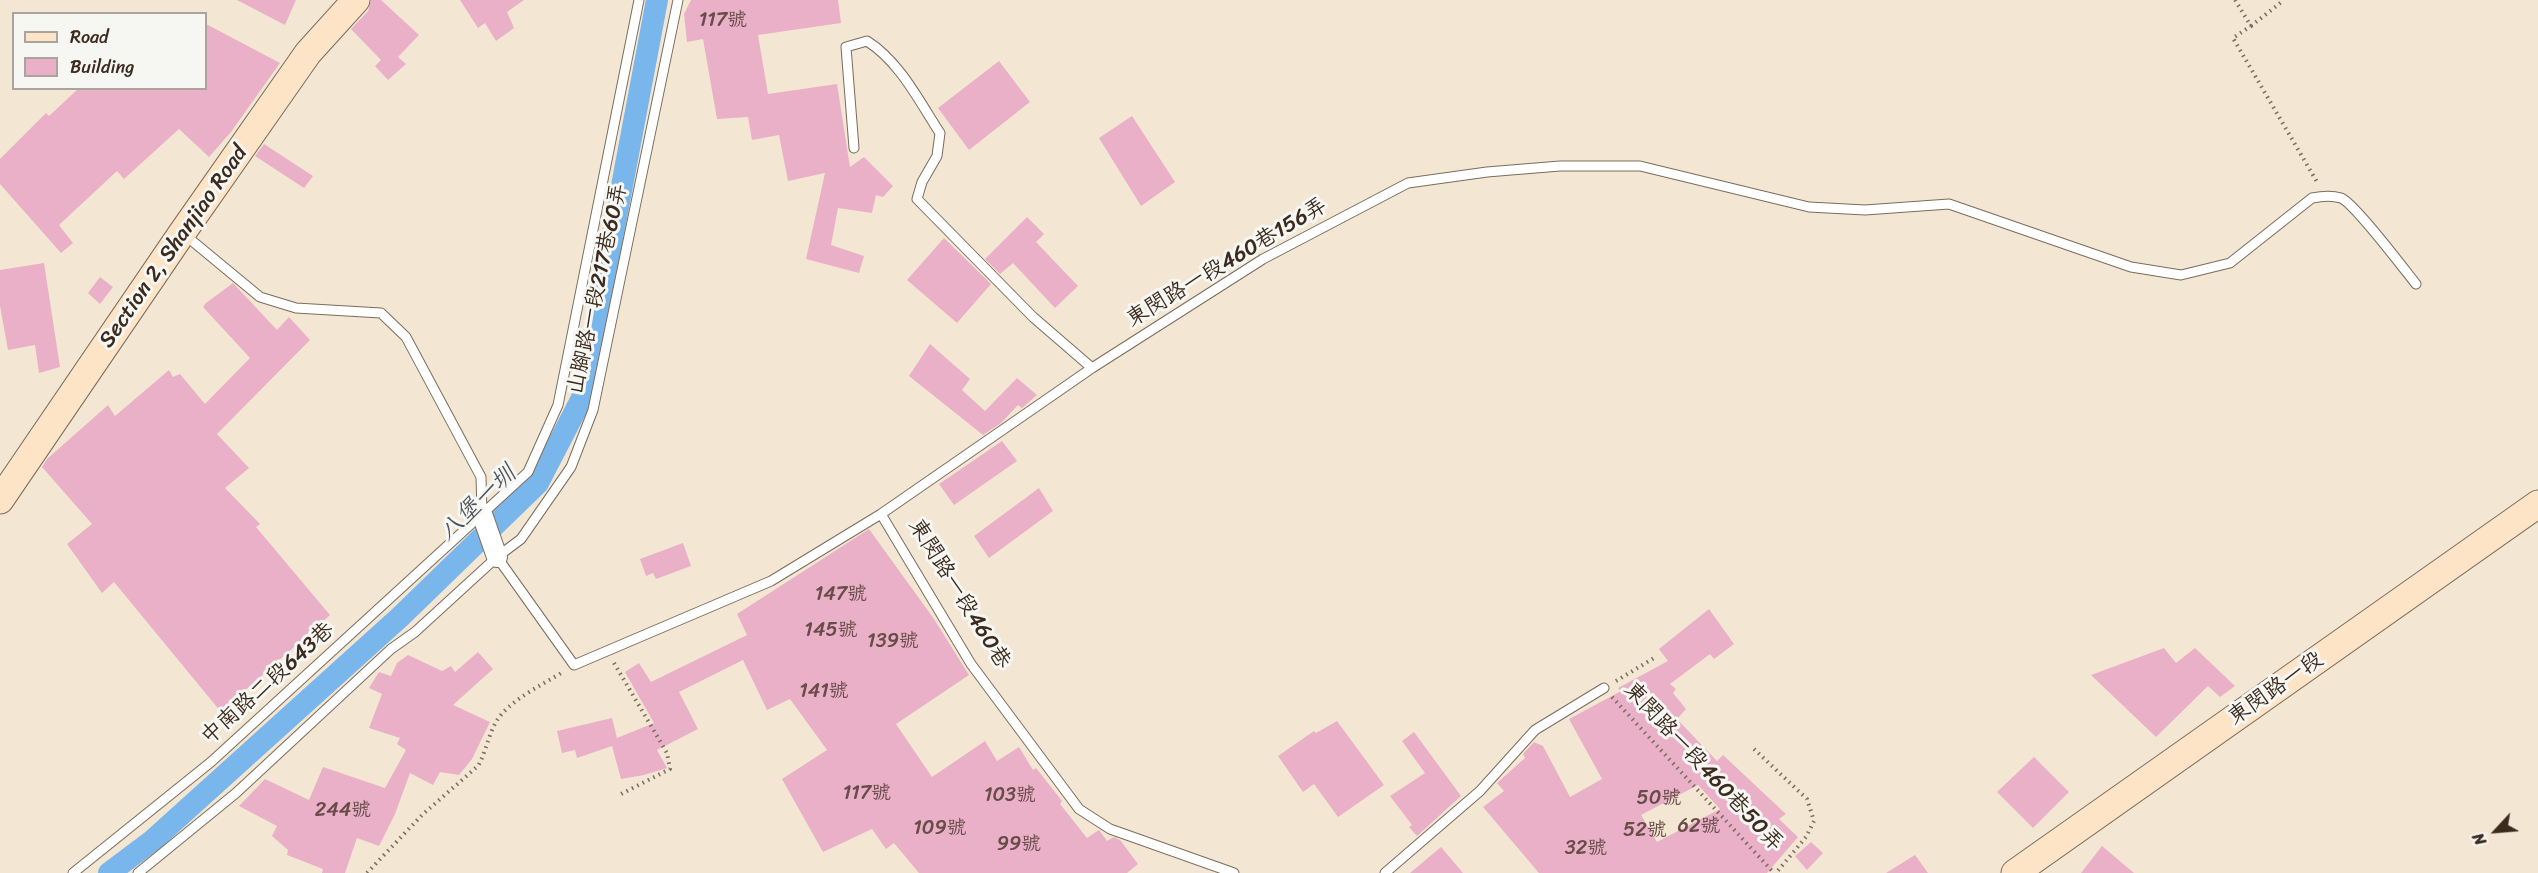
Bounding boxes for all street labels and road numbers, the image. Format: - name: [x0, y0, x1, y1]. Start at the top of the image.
- street label: Section 2, Shanjiao Road: [94, 141, 254, 353]
- street label: 山腳路一段217巷60弄: [563, 181, 633, 397]
- street label: 東閔路一段460巷156弄: [1122, 193, 1332, 333]
- street label: 東閔路一段460巷: [902, 514, 1016, 674]
- street label: 中南路二段643巷: [196, 617, 340, 751]
- street label: 東閔路一段: [2223, 647, 2329, 731]
- street label: 東閔路一段460巷50弄: [1618, 677, 1788, 857]

